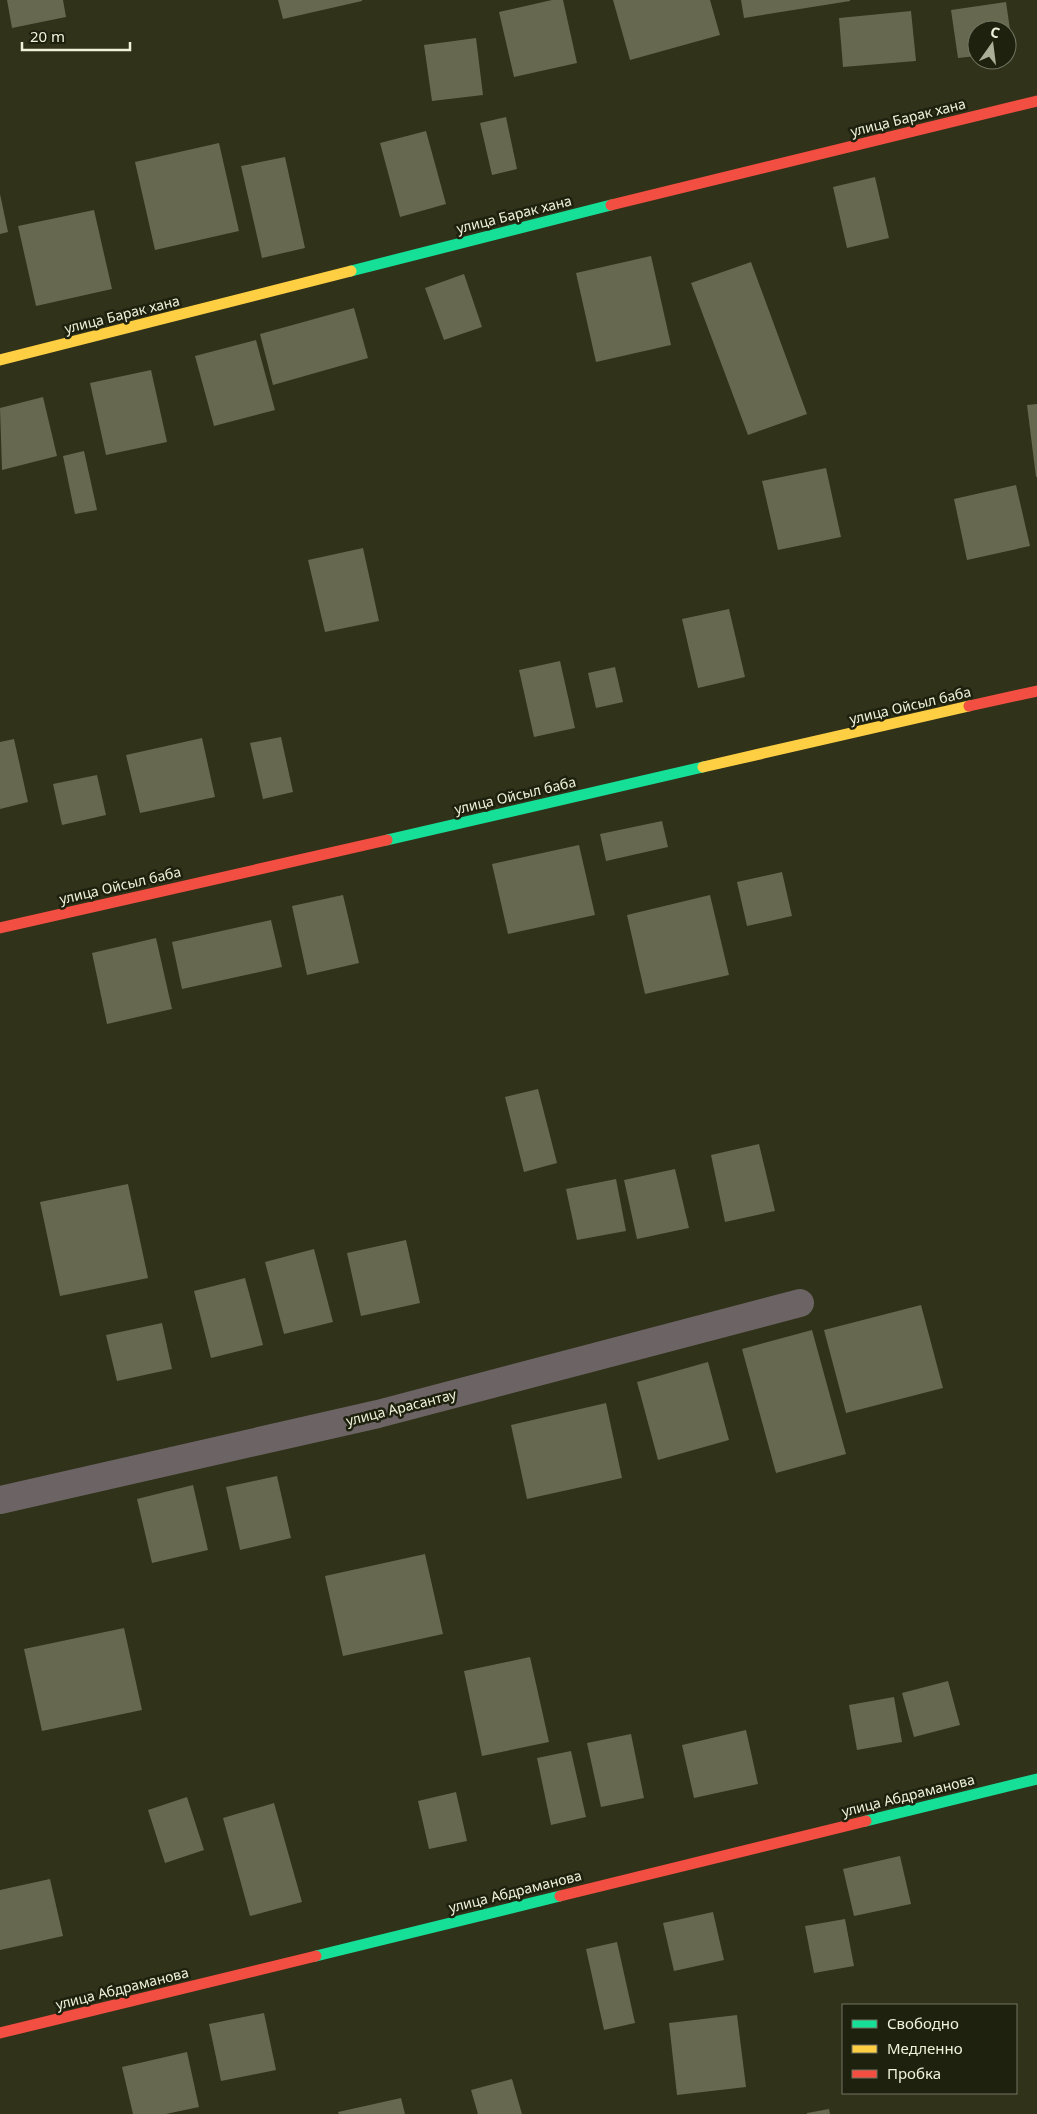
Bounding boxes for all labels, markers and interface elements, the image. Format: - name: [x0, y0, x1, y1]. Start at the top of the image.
- scale bar: [22, 20, 130, 52]
- north arrow: [967, 20, 1017, 70]
- text: С: [989, 22, 1002, 42]
- text: 20 m: [30, 26, 65, 46]
- street label: улица Барак хана: [848, 93, 968, 141]
- street label: улица Барак хана: [454, 190, 574, 238]
- street label: улица Барак хана: [62, 290, 182, 338]
- street label: улица Ойсыл баба: [847, 682, 973, 728]
- street label: улица Ойсыл баба: [452, 772, 578, 818]
- street label: улица Ойсыл баба: [57, 862, 183, 908]
- street label: улица Арасантау: [344, 1384, 459, 1430]
- street label: улица Абдраманова: [840, 1769, 976, 1821]
- street label: улица Абдраманова: [447, 1865, 583, 1917]
- street label: улица Абдраманова: [54, 1962, 190, 2014]
- legend: [842, 2004, 1017, 2094]
- text: Свободно: [887, 2013, 959, 2033]
- text: Медленно: [887, 2038, 963, 2058]
- text: Пробка: [887, 2063, 941, 2083]

